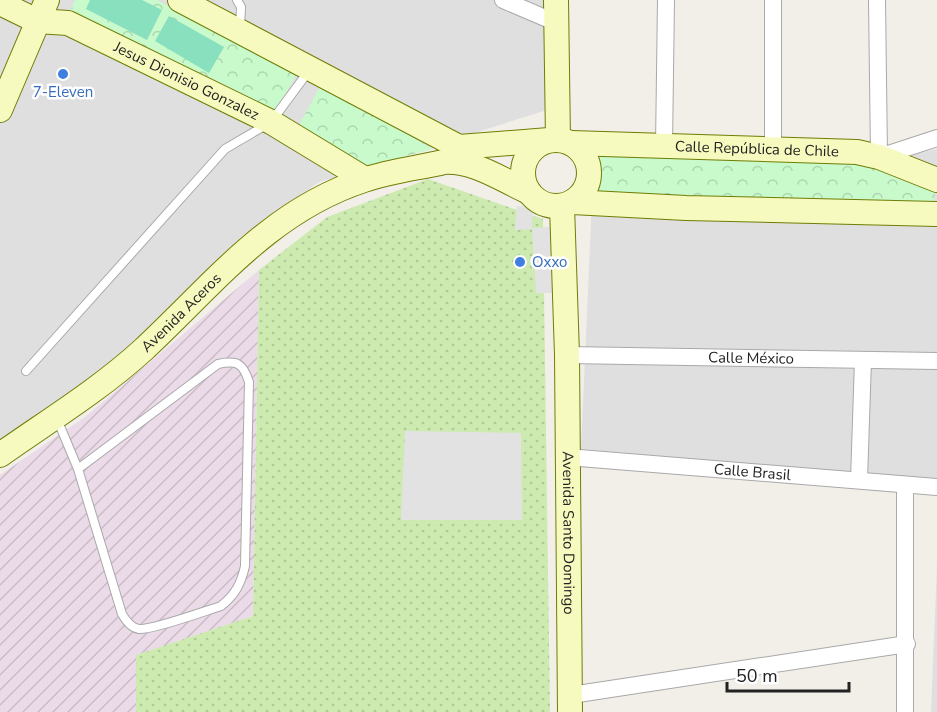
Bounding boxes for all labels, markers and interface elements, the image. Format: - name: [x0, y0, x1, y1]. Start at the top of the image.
- street label: Jesus Dionisio Gonzalez: [110, 36, 262, 125]
- marker: 7-Eleven: [56, 67, 70, 81]
- place label: 7-Eleven: [33, 82, 93, 102]
- street label: Calle República de Chile: [675, 136, 839, 161]
- place label: Oxxo: [532, 252, 567, 272]
- marker: Oxxo: [513, 255, 527, 269]
- street label: Avenida Aceros: [137, 269, 226, 357]
- street label: Calle México: [708, 347, 794, 369]
- street label: Avenida Santo Domingo: [558, 451, 579, 615]
- street label: Calle Brasil: [713, 459, 792, 485]
- scale bar: [727, 655, 848, 693]
- text: 50 m: [736, 664, 778, 688]

